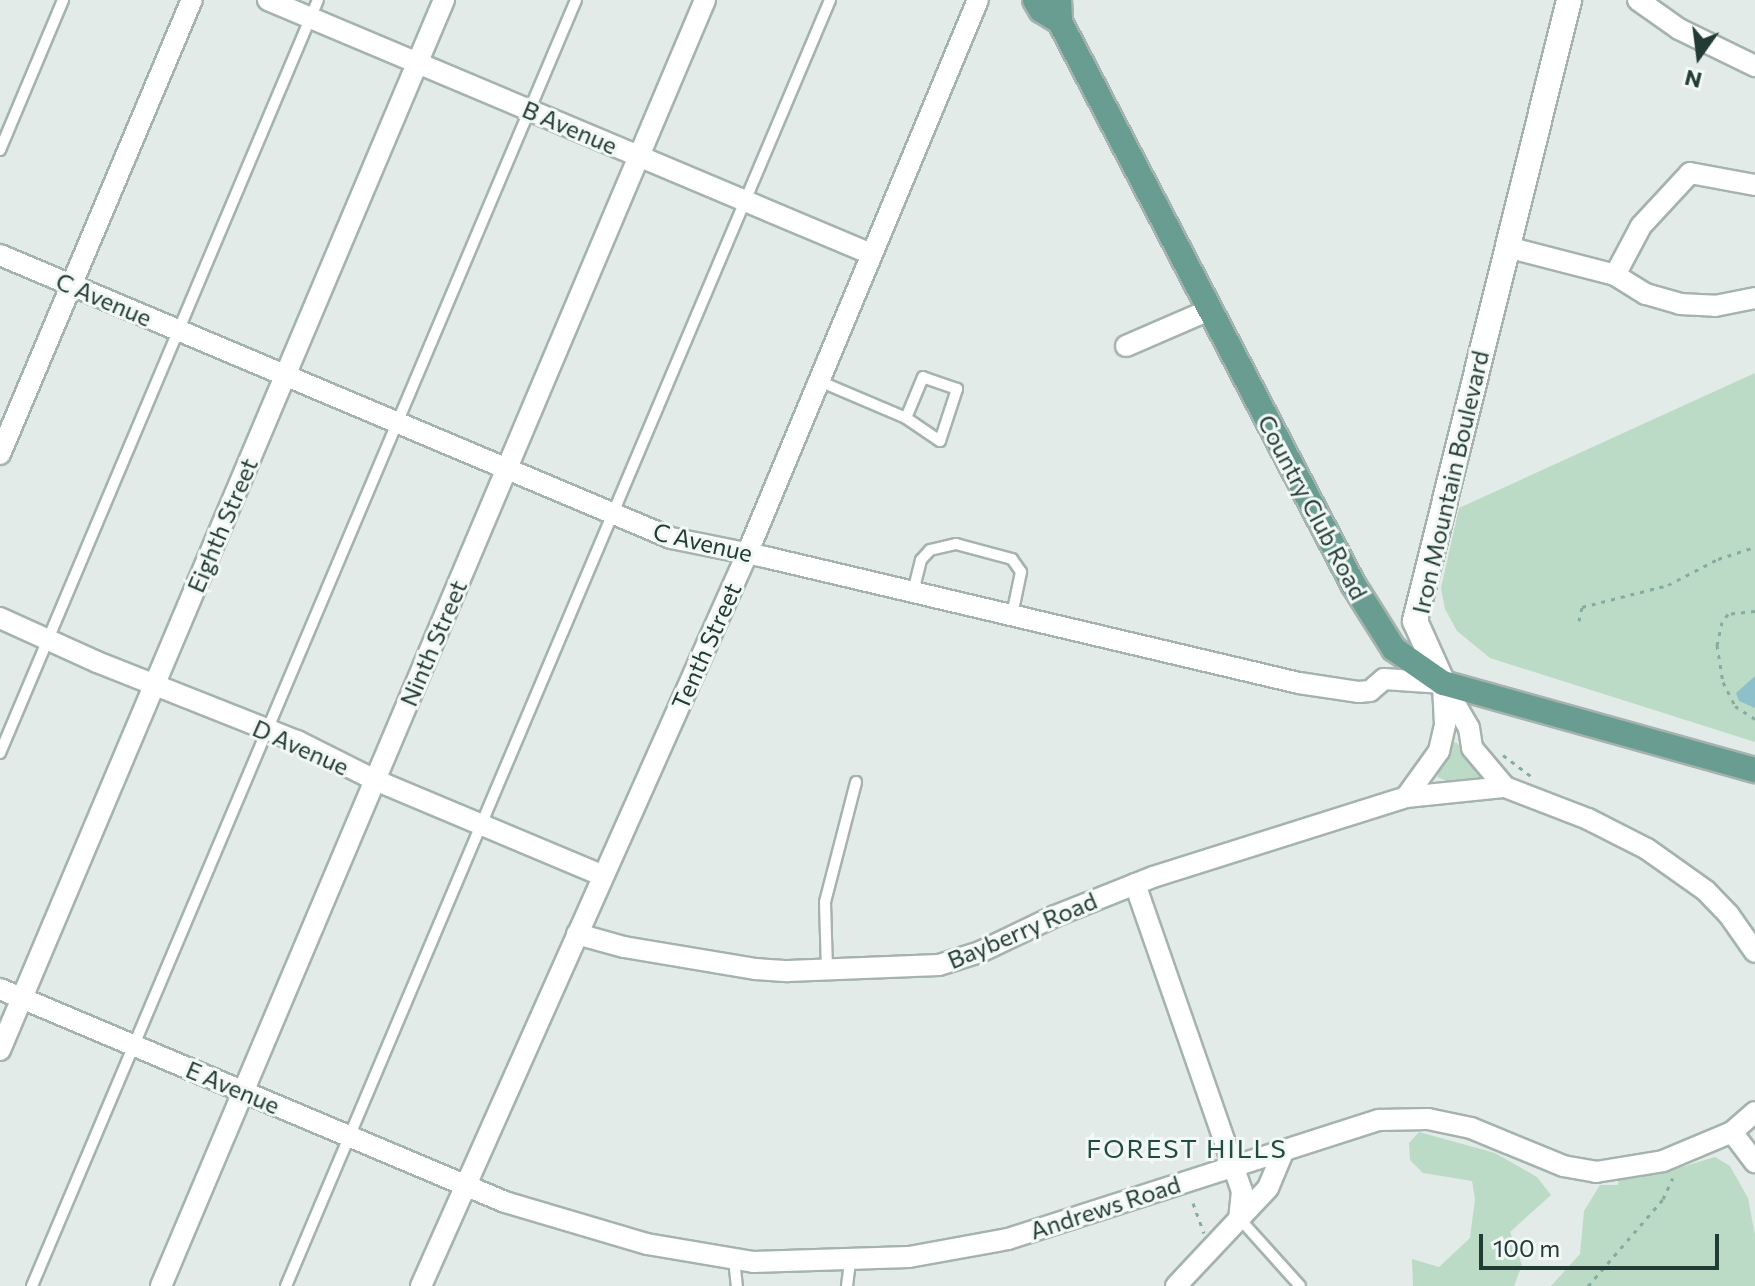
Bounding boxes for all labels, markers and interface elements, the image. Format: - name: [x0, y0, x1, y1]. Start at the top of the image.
- north arrow: [1659, 16, 1739, 96]
- text: N: [1682, 65, 1704, 95]
- street label: B Avenue: [518, 94, 622, 160]
- street label: C Avenue: [52, 266, 156, 332]
- street label: Iron Mountain Boulevard: [1406, 348, 1494, 616]
- street label: Country Club Road: [1252, 410, 1374, 604]
- street label: Eighth Street: [181, 453, 263, 597]
- street label: C Avenue: [651, 517, 755, 567]
- street label: Ninth Street: [394, 576, 472, 710]
- street label: Tenth Street: [665, 578, 747, 714]
- street label: D Avenue: [248, 713, 354, 781]
- street label: Bayberry Road: [943, 886, 1101, 974]
- street label: E Avenue: [182, 1054, 284, 1120]
- district label: FOREST HILLS: [1086, 1132, 1288, 1164]
- street label: Andrews Road: [1026, 1169, 1184, 1245]
- scale bar: [1483, 1218, 1723, 1268]
- text: 100 m: [1493, 1233, 1560, 1262]

